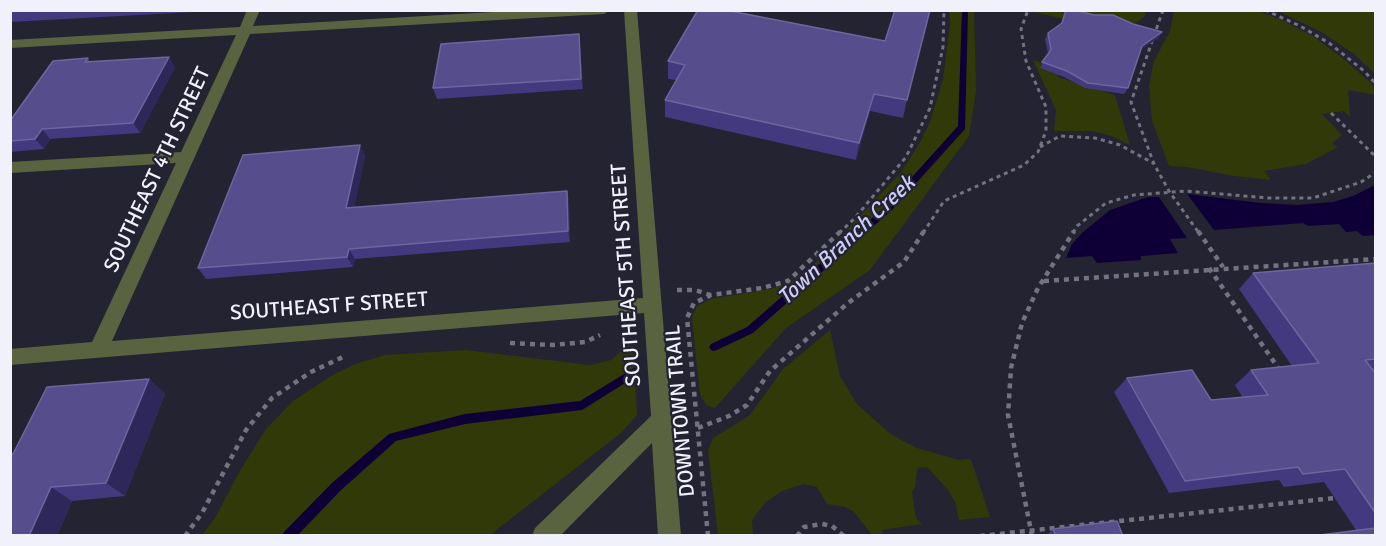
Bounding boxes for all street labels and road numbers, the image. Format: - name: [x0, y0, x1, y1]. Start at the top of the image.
- street label: SOUTHEAST 4TH STREET: [99, 63, 217, 277]
- street label: SOUTHEAST 5TH STREET: [607, 163, 647, 387]
- street label: SOUTHEAST F STREET: [229, 288, 429, 326]
- street label: DOWNTOWN TRAIL: [661, 324, 701, 498]

